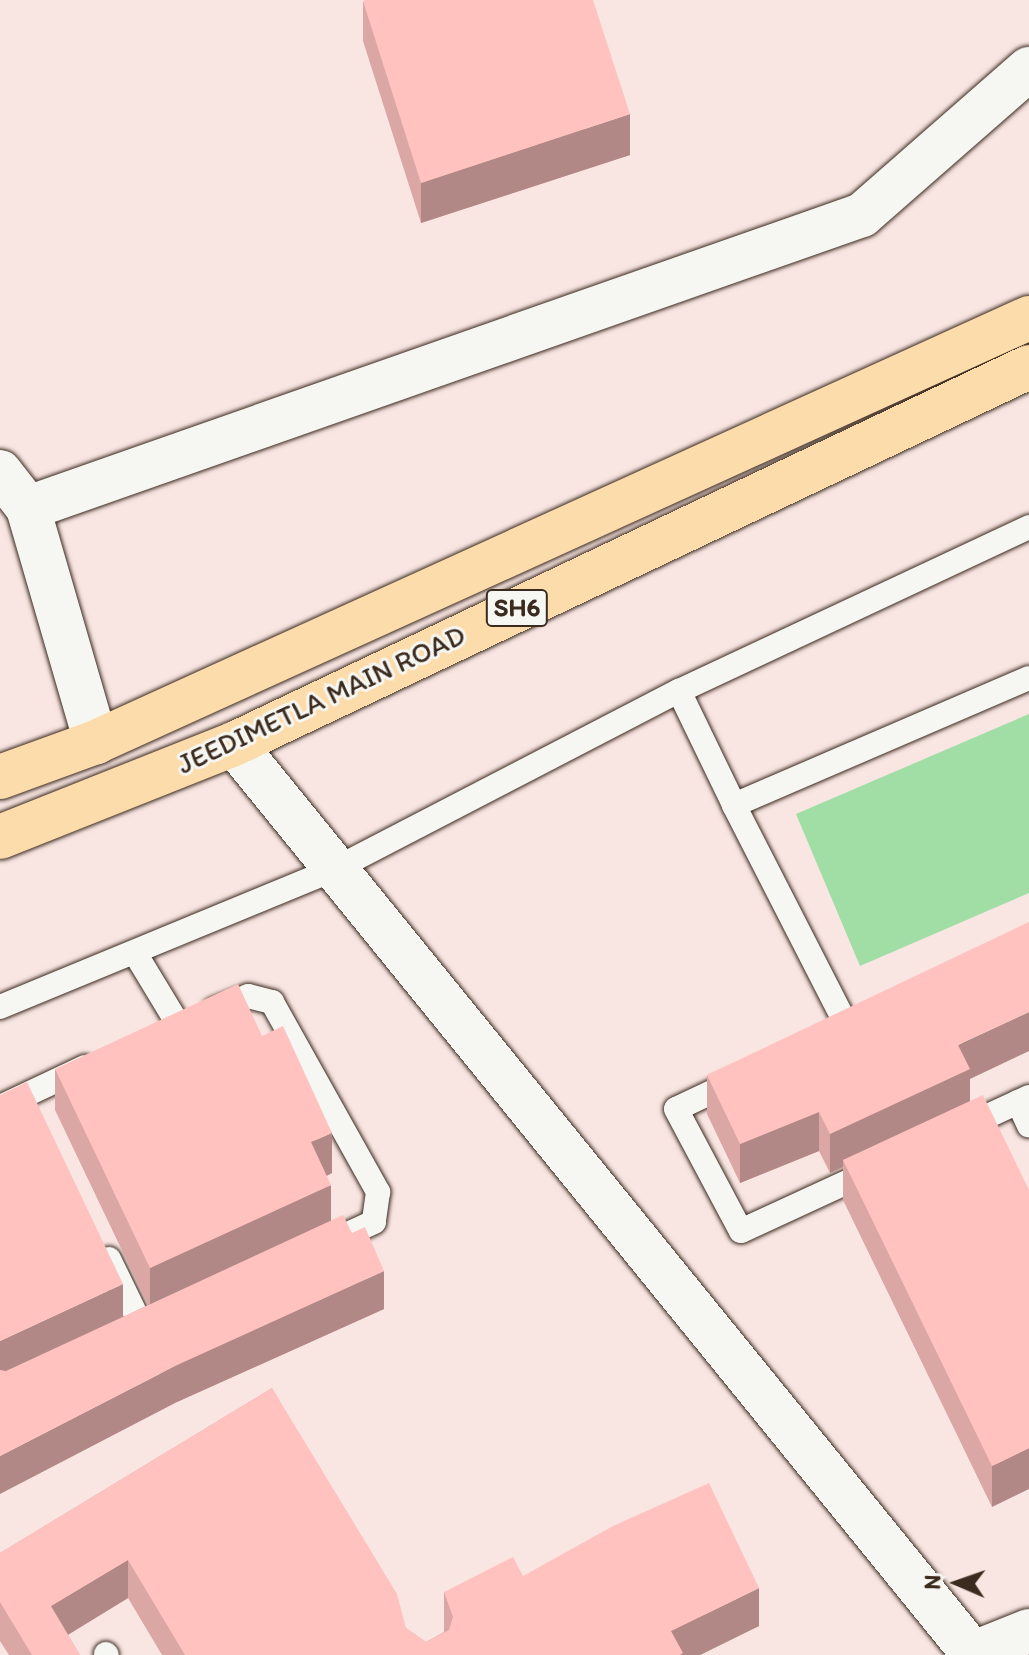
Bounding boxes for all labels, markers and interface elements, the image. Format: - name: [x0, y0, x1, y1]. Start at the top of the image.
- road number: SH6: [485, 586, 549, 630]
- street label: JEEDIMETLA MAIN ROAD: [174, 618, 468, 780]
- north arrow: [917, 1543, 997, 1623]
- text: N: [919, 1574, 946, 1590]

